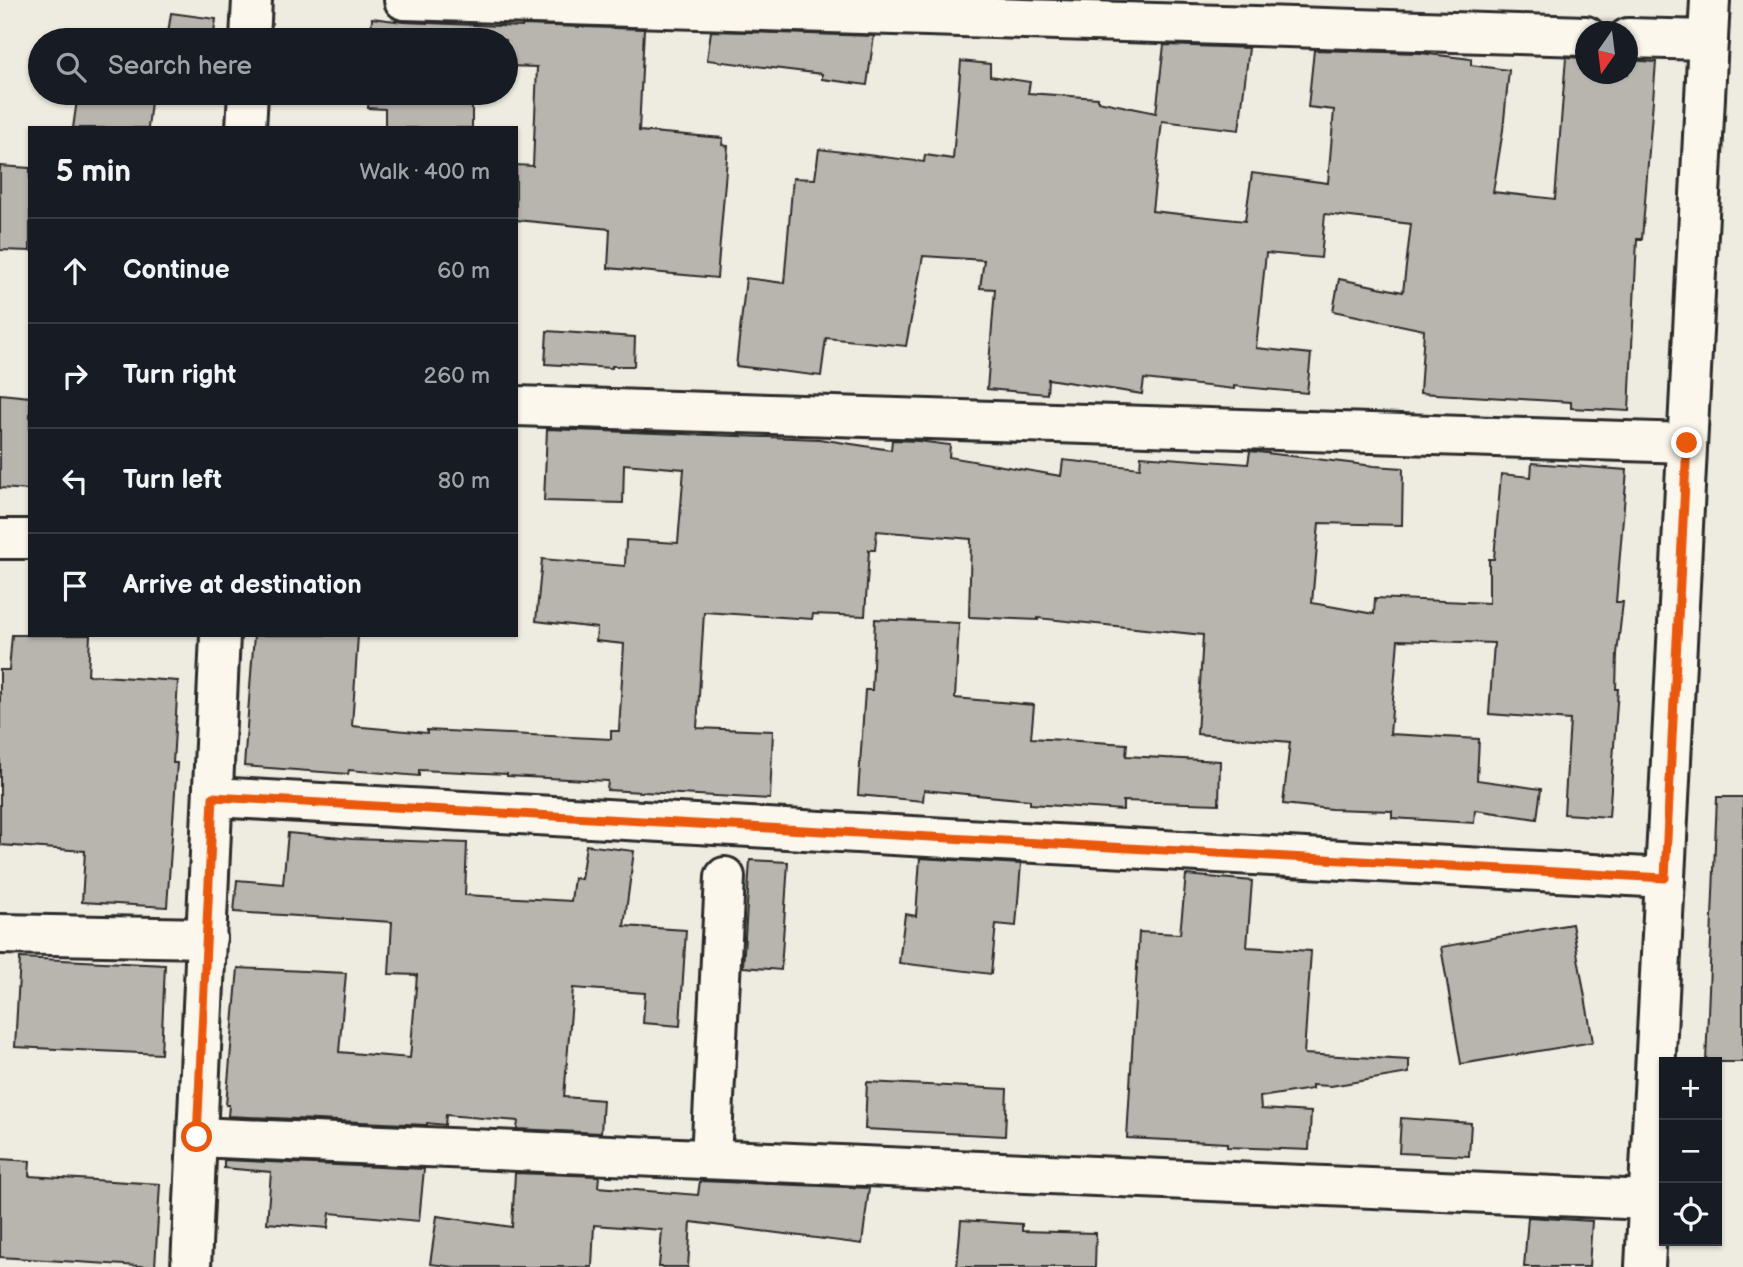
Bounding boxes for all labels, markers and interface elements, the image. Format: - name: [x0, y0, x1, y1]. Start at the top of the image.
- north arrow: [1575, 21, 1638, 84]
- search box: [28, 28, 518, 105]
- icon: search: [52, 48, 90, 86]
- text: Search here: [108, 51, 252, 82]
- text: 5 min: [56, 154, 131, 190]
- text: Walk · 400 m: [360, 158, 490, 186]
- icon: ahead: [56, 252, 94, 290]
- text: Continue: [123, 255, 230, 286]
- text: 60 m: [437, 257, 490, 285]
- icon: right: [56, 357, 94, 395]
- text: Turn right: [123, 360, 236, 391]
- text: 260 m: [424, 362, 490, 390]
- route end: [1671, 427, 1702, 458]
- icon: left: [56, 462, 94, 500]
- text: Turn left: [123, 465, 222, 496]
- text: 80 m: [438, 467, 490, 495]
- icon: arrive: [56, 567, 94, 605]
- text: Arrive at destination: [123, 570, 362, 601]
- map controls: [1659, 1057, 1722, 1246]
- button: +: [1659, 1057, 1722, 1120]
- button: −: [1659, 1120, 1722, 1183]
- route start: [181, 1121, 212, 1152]
- button: locate: [1659, 1183, 1722, 1246]

